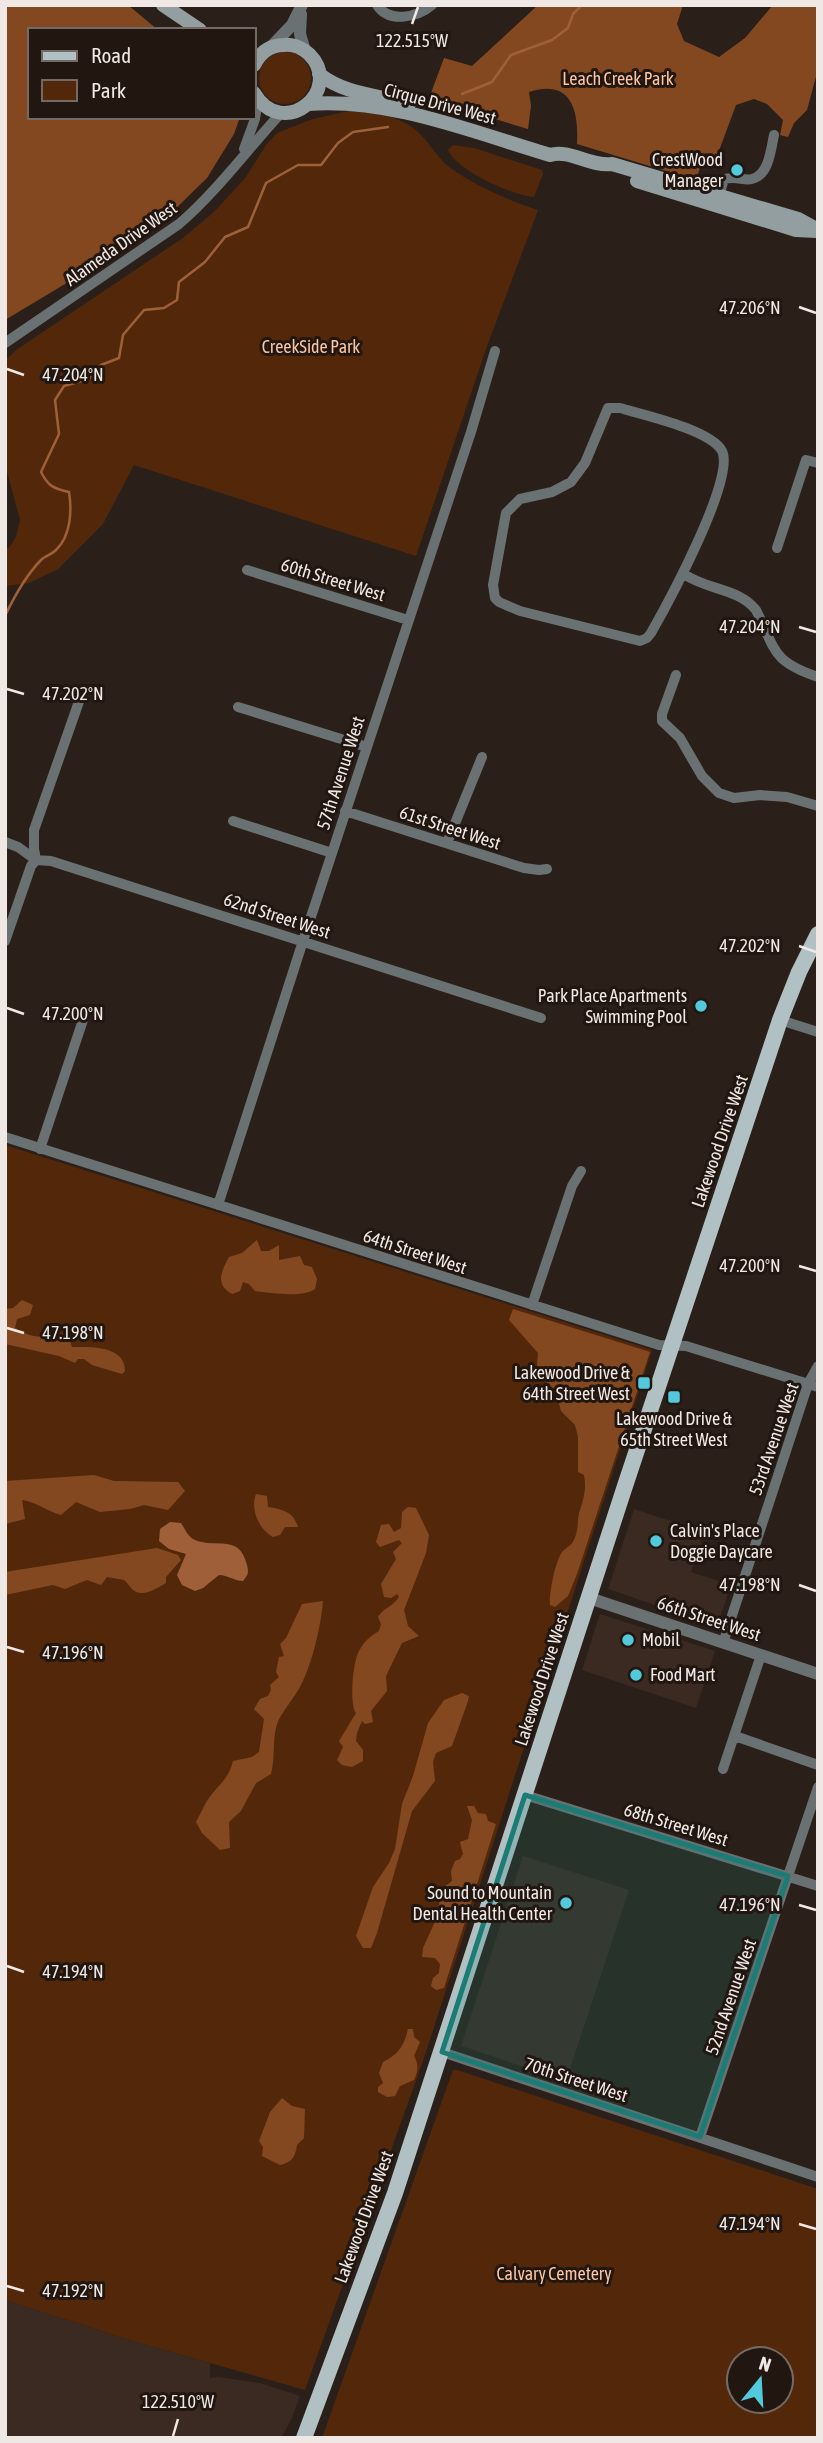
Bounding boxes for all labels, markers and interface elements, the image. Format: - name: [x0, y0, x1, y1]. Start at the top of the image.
- legend: [28, 28, 256, 119]
- text: 122.515°W: [376, 30, 448, 51]
- text: Road: [91, 43, 131, 67]
- park label: Leach Creek Park: [562, 68, 674, 89]
- text: Park: [91, 78, 126, 102]
- street label: Cirque Drive West: [382, 78, 498, 129]
- place label: CrestWood Manager: [652, 149, 724, 191]
- marker: CrestWood Manager: [729, 162, 745, 178]
- street label: Alameda Drive West: [61, 197, 181, 290]
- text: 47.206°N: [719, 297, 781, 318]
- park label: CreekSide Park: [262, 336, 360, 357]
- text: 47.204°N: [42, 364, 104, 385]
- street label: 60th Street West: [279, 554, 388, 605]
- text: 47.204°N: [719, 616, 781, 637]
- text: 47.202°N: [42, 683, 104, 704]
- street label: 57th Avenue West: [312, 714, 369, 832]
- street label: 61st Street West: [397, 801, 503, 854]
- street label: 62nd Street West: [221, 888, 333, 943]
- text: 47.202°N: [719, 935, 781, 956]
- place label: Park Place Apartments Swimming Pool: [538, 985, 687, 1027]
- marker: Park Place Apartments Swimming Pool: [693, 998, 709, 1014]
- text: 47.200°N: [42, 1003, 104, 1024]
- street label: Lakewood Drive West: [687, 1072, 752, 1210]
- street label: 64th Street West: [361, 1225, 470, 1278]
- text: 47.200°N: [719, 1255, 781, 1276]
- text: 47.198°N: [42, 1322, 104, 1343]
- place label: Lakewood Drive & 64th Street West: [514, 1362, 631, 1404]
- marker: Lakewood Drive & 64th Street West: [636, 1375, 652, 1391]
- street label: 53rd Avenue West: [744, 1380, 803, 1498]
- marker: Lakewood Drive & 65th Street West: [666, 1389, 682, 1405]
- place label: Lakewood Drive & 65th Street West: [616, 1408, 733, 1450]
- place label: Calvin's Place Doggie Daycare: [670, 1520, 773, 1562]
- marker: Calvin's Place Doggie Daycare: [648, 1533, 664, 1549]
- text: 47.198°N: [719, 1574, 781, 1595]
- street label: 66th Street West: [655, 1592, 764, 1645]
- street label: Lakewood Drive West: [510, 1610, 573, 1748]
- place label: Mobil: [642, 1629, 680, 1650]
- marker: Mobil: [620, 1632, 636, 1648]
- text: 47.196°N: [42, 1642, 104, 1663]
- place label: Food Mart: [650, 1664, 716, 1685]
- marker: Food Mart: [628, 1667, 644, 1683]
- street label: 68th Street West: [622, 1799, 731, 1850]
- place label: Sound to Mountain Dental Health Center: [413, 1882, 553, 1924]
- text: 47.196°N: [719, 1894, 781, 1915]
- marker: Sound to Mountain Dental Health Center: [558, 1895, 574, 1911]
- street label: 52nd Avenue West: [701, 1936, 760, 2058]
- text: 47.194°N: [42, 1961, 104, 1982]
- street label: 70th Street West: [522, 2053, 631, 2106]
- street label: Lakewood Drive West: [330, 2148, 397, 2286]
- text: 47.194°N: [719, 2213, 781, 2234]
- park label: Calvary Cemetery: [496, 2263, 612, 2284]
- text: 47.192°N: [42, 2280, 104, 2301]
- north arrow: [725, 2345, 795, 2415]
- text: N: [757, 2352, 774, 2376]
- text: 122.510°W: [142, 2391, 214, 2412]

